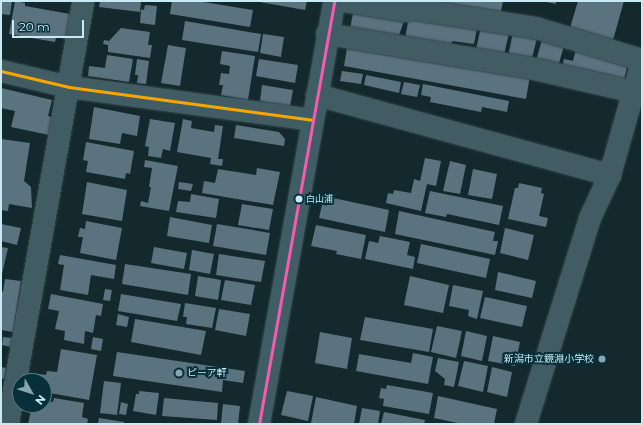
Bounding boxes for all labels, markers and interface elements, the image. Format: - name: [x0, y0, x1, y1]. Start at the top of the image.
- scale bar: [14, 12, 86, 38]
- text: 20 m: [19, 19, 50, 34]
- marker: 白山浦: [294, 194, 304, 204]
- place label: 白山浦: [306, 194, 333, 204]
- place label: 新潟市立鏡淵小学校: [504, 353, 594, 365]
- marker: 新潟市立鏡淵小学校: [597, 354, 607, 364]
- place label: ピーア軒: [187, 367, 227, 379]
- marker: ピーア軒: [174, 368, 184, 378]
- north arrow: [12, 373, 52, 413]
- text: N: [32, 392, 49, 408]

